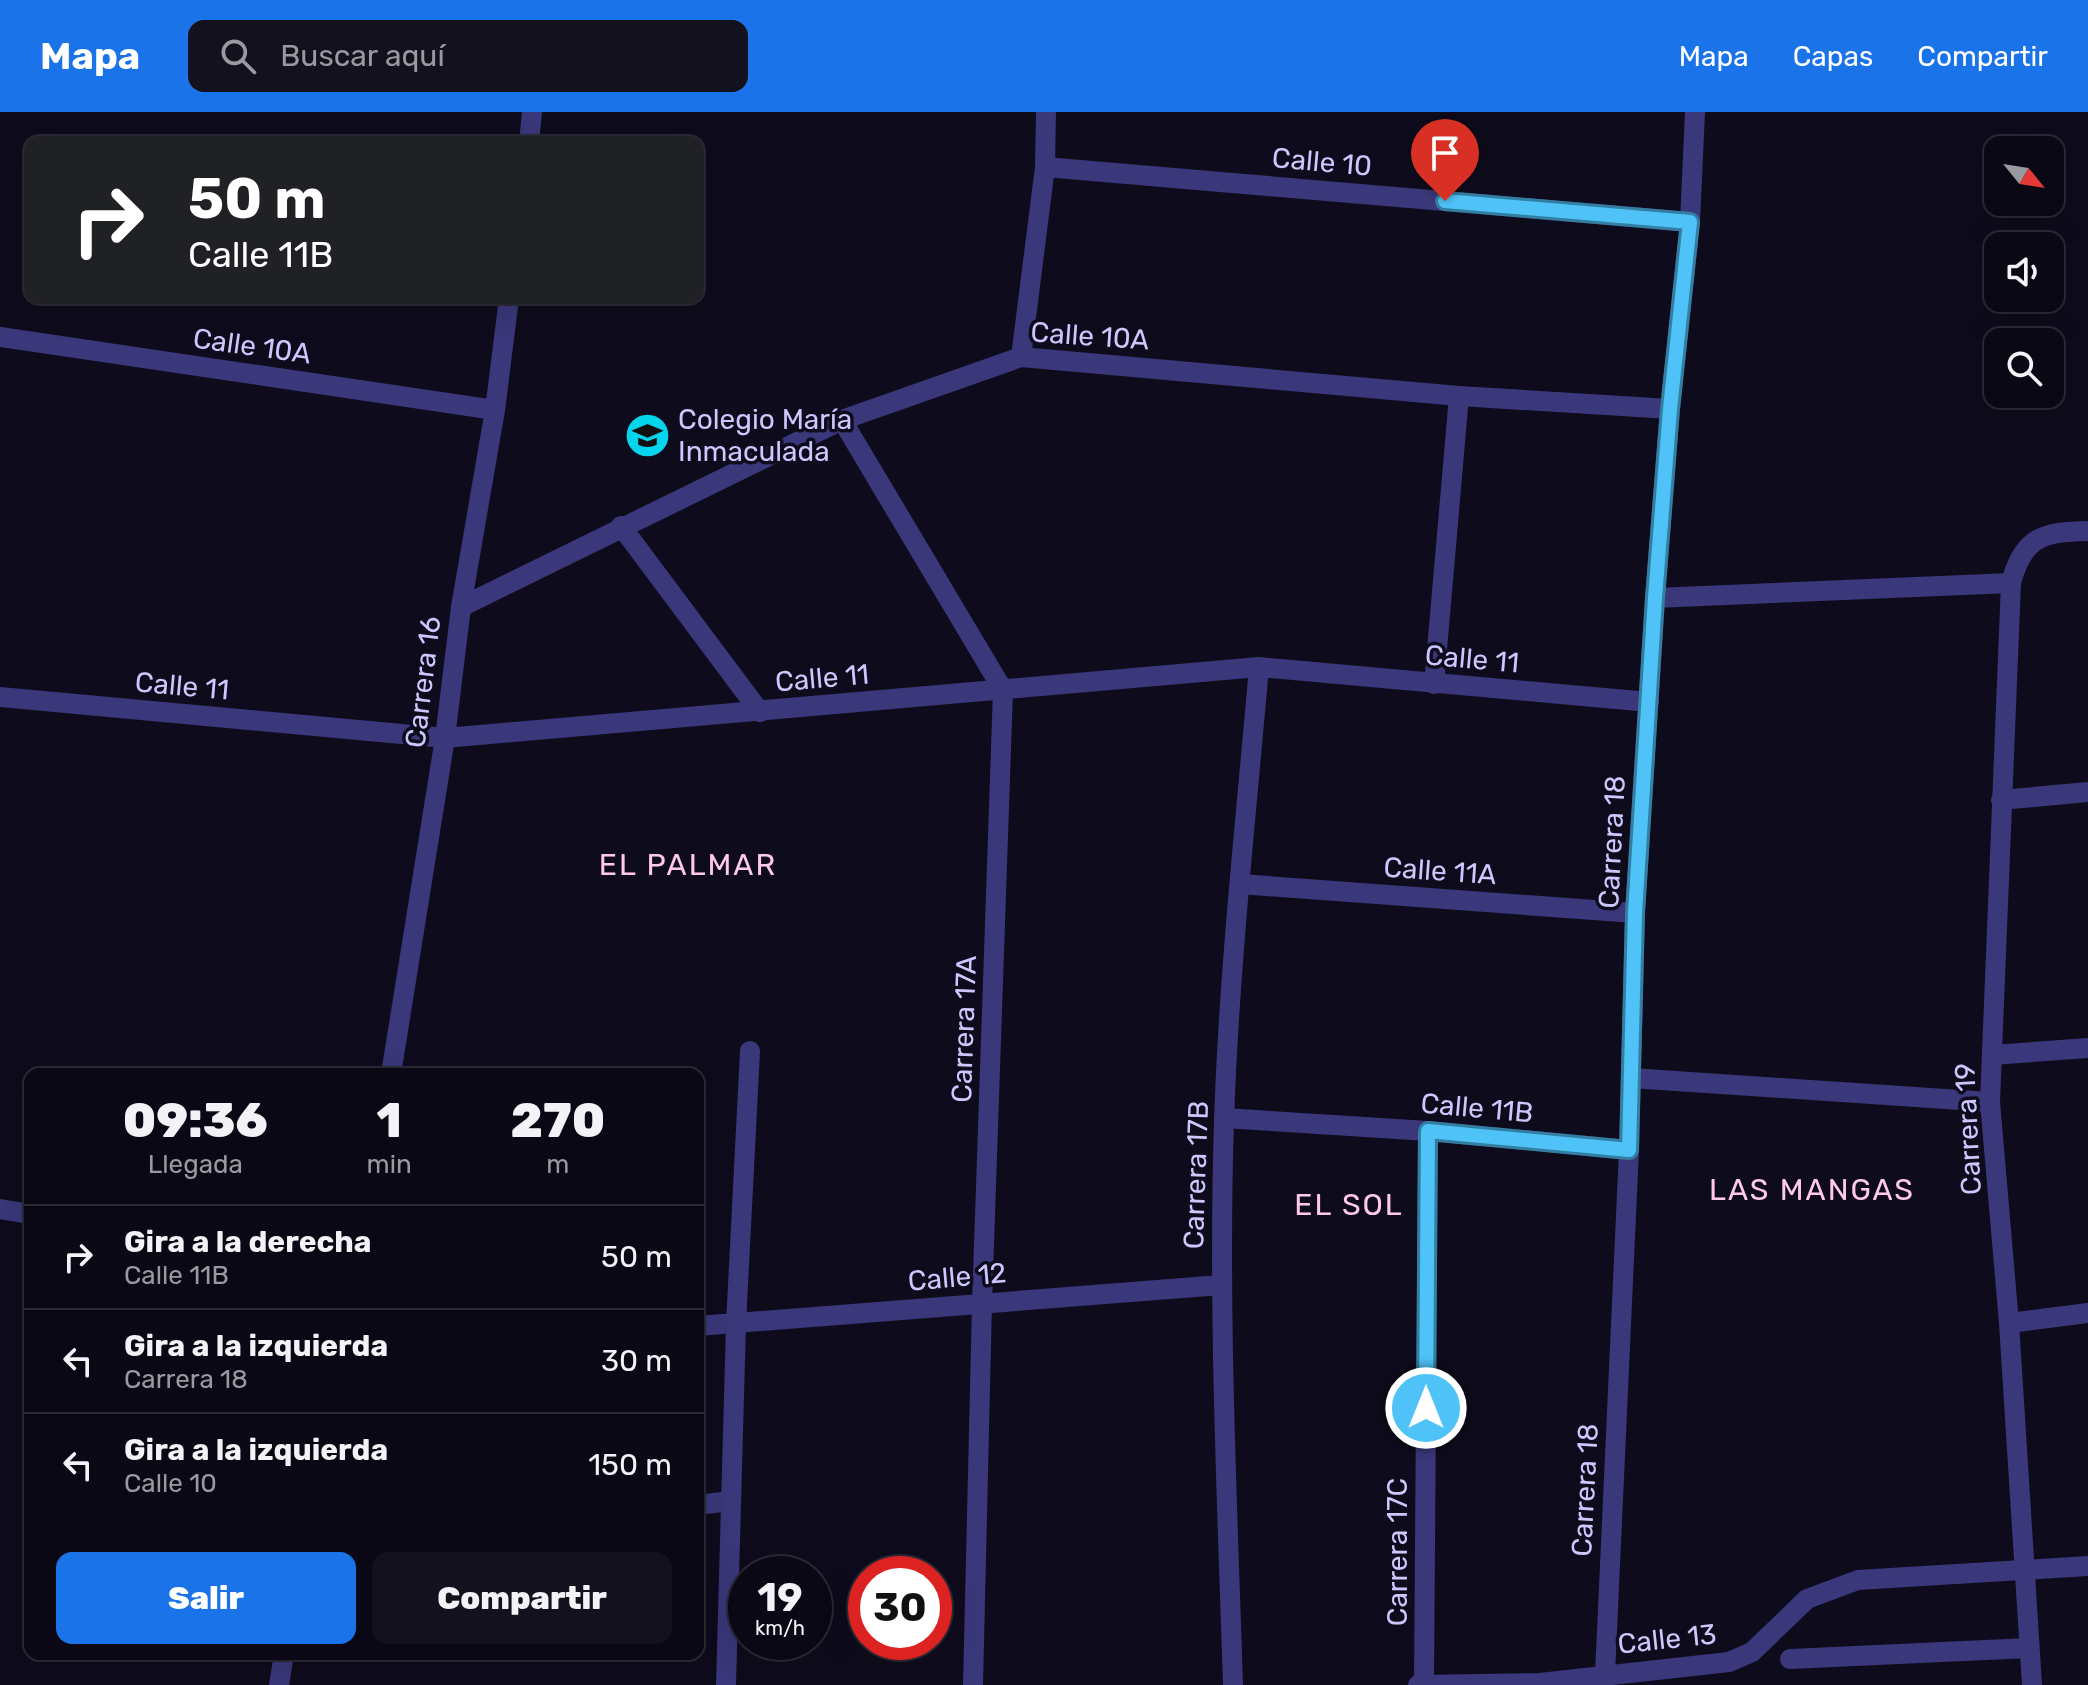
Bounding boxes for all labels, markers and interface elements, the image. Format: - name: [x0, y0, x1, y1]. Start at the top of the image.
- search box: [188, 20, 748, 92]
- text: Mapa: [40, 33, 140, 79]
- icon: search: [216, 34, 260, 78]
- text: Buscar aquí: [280, 38, 445, 74]
- text: Mapa: [1679, 40, 1749, 73]
- text: Capas: [1793, 40, 1873, 73]
- text: Compartir: [1917, 40, 2048, 73]
- pin: [1411, 119, 1479, 201]
- icon: arrive: [1423, 131, 1467, 175]
- north arrow: [1984, 136, 2064, 216]
- map controls: [1984, 136, 2064, 408]
- street label: Calle 10: [1271, 141, 1373, 183]
- text: 50 m: [188, 166, 325, 232]
- icon: right: [56, 168, 160, 272]
- button: sound: [1984, 232, 2064, 312]
- text: Calle 11B: [188, 233, 333, 276]
- street label: Calle 10A: [1030, 315, 1151, 357]
- street label: Calle 10A: [191, 321, 313, 371]
- button: search: [1984, 328, 2064, 408]
- place label: Colegio María Inmaculada: [678, 403, 852, 468]
- school or university icon: Colegio María Inmaculada: [623, 411, 671, 459]
- street label: Carrera 16: [399, 614, 447, 750]
- street label: Calle 11: [1424, 638, 1520, 680]
- street label: Calle 11: [774, 657, 870, 699]
- street label: Calle 11: [134, 665, 230, 707]
- street label: Carrera 18: [1592, 775, 1632, 909]
- district label: EL PALMAR: [599, 847, 777, 883]
- street label: Calle 11A: [1382, 851, 1498, 891]
- street label: Carrera 17A: [945, 955, 983, 1103]
- street label: Carrera 19: [1948, 1062, 1988, 1196]
- street label: Calle 11B: [1419, 1087, 1535, 1129]
- text: 09:36: [123, 1092, 268, 1149]
- text: 1: [376, 1092, 402, 1149]
- text: 270: [510, 1092, 605, 1149]
- street label: Carrera 17B: [1177, 1100, 1215, 1250]
- text: Llegada: [148, 1149, 243, 1180]
- text: min: [367, 1149, 412, 1180]
- text: m: [546, 1149, 569, 1180]
- district label: LAS MANGAS: [1709, 1172, 1915, 1208]
- district label: EL SOL: [1294, 1187, 1404, 1223]
- text: Gira a la derecha: [124, 1224, 371, 1260]
- icon: right: [56, 1235, 100, 1279]
- text: 50 m: [601, 1239, 672, 1275]
- street label: Calle 12: [906, 1256, 1008, 1298]
- text: Calle 11B: [124, 1260, 229, 1291]
- text: Gira a la izquierda: [124, 1328, 388, 1364]
- icon: left: [56, 1339, 100, 1383]
- text: 30 m: [601, 1343, 672, 1379]
- text: Carrera 18: [124, 1364, 248, 1395]
- position arrow: [1384, 1366, 1468, 1450]
- street label: Carrera 18: [1565, 1423, 1605, 1557]
- text: Gira a la izquierda: [124, 1432, 388, 1468]
- icon: left: [56, 1443, 100, 1487]
- text: 150 m: [588, 1447, 672, 1483]
- text: Calle 10: [124, 1468, 217, 1499]
- street label: Carrera 17C: [1381, 1478, 1414, 1626]
- button: Salir: [56, 1552, 356, 1644]
- button: Compartir: [372, 1552, 672, 1644]
- speed limit sign: 30: [848, 1556, 952, 1660]
- text: 19: [757, 1574, 803, 1621]
- text: km/h: [755, 1616, 805, 1640]
- street label: Calle 13: [1616, 1617, 1718, 1661]

